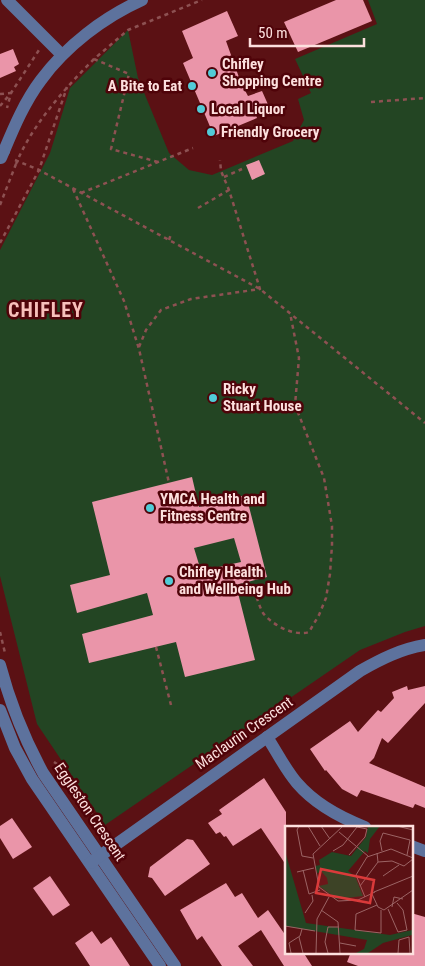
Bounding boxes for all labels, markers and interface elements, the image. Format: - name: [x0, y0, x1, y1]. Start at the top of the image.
- scale bar: [250, 15, 364, 47]
- text: 50 m: [258, 24, 288, 42]
- place label: Chifley Shopping Centre: [222, 55, 322, 90]
- marker: Chifley Shopping Centre: [206, 67, 218, 79]
- place label: A Bite to Eat: [108, 77, 182, 95]
- marker: A Bite to Eat: [186, 80, 198, 92]
- place label: Local Liquor: [211, 100, 285, 118]
- marker: Local Liquor: [195, 103, 207, 115]
- place label: Friendly Grocery: [221, 123, 320, 141]
- marker: Friendly Grocery: [205, 126, 217, 138]
- district label: CHIFLEY: [8, 298, 84, 322]
- place label: Ricky Stuart House: [223, 380, 302, 415]
- marker: Ricky Stuart House: [207, 392, 219, 404]
- place label: YMCA Health and Fitness Centre: [160, 490, 265, 525]
- marker: YMCA Health and Fitness Centre: [144, 502, 156, 514]
- place label: Chifley Health and Wellbeing Hub: [179, 563, 291, 598]
- marker: Chifley Health and Wellbeing Hub: [163, 575, 175, 587]
- street label: Maclaurin Crescent: [192, 693, 296, 773]
- street label: Eggleston Crescent: [51, 760, 129, 864]
- inset map: [285, 826, 412, 954]

